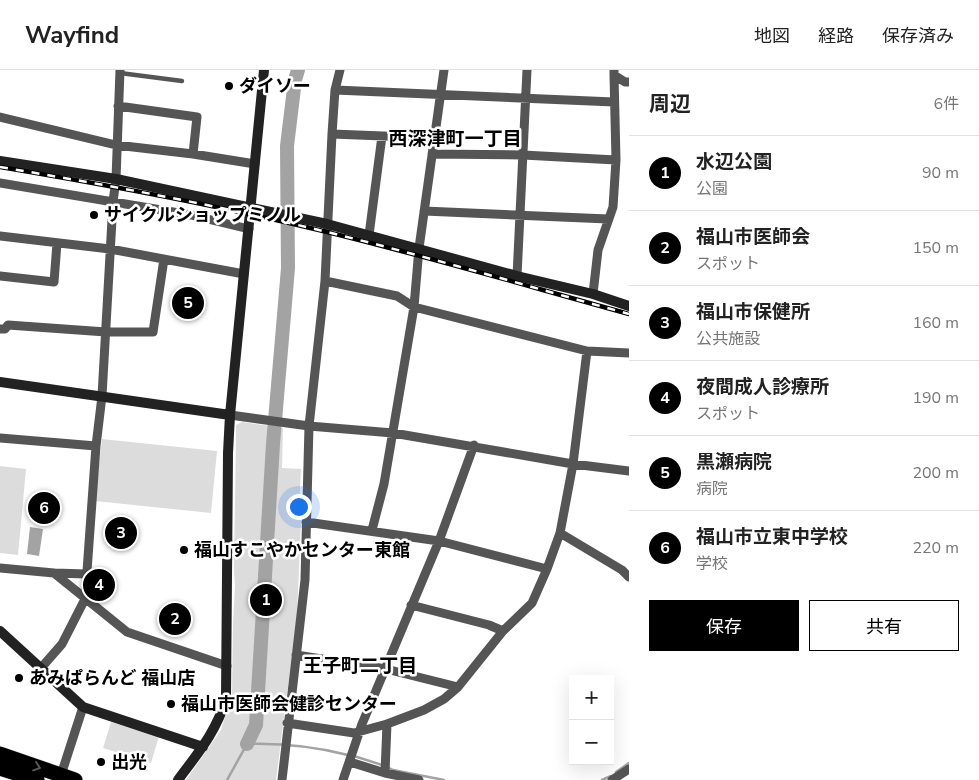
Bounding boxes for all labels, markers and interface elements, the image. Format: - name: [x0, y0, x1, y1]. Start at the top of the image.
- text: Wayfind: [25, 19, 119, 51]
- text: 地図: [754, 24, 790, 48]
- text: 経路: [818, 24, 854, 48]
- text: 保存済み: [882, 24, 954, 48]
- place label: ダイソー: [239, 74, 311, 98]
- marker: ダイソー: [223, 80, 235, 92]
- text: 周辺: [649, 90, 691, 118]
- text: 6件: [933, 93, 959, 115]
- district label: 西深津町一丁目: [388, 126, 522, 152]
- text: 水辺公園: [696, 149, 772, 175]
- text: 1: [660, 162, 670, 184]
- text: 90 m: [922, 162, 959, 184]
- text: 公園: [696, 178, 728, 200]
- place label: サイクルショップミノル: [104, 203, 301, 227]
- marker: サイクルショップミノル: [88, 209, 100, 221]
- text: 福山市医師会: [696, 224, 810, 250]
- text: 2: [660, 237, 670, 259]
- text: 150 m: [912, 237, 959, 259]
- text: スポット: [696, 253, 760, 275]
- pin: 5: [172, 284, 204, 322]
- text: 福山市保健所: [696, 299, 810, 325]
- text: 3: [660, 312, 670, 334]
- text: 160 m: [912, 312, 959, 334]
- text: 公共施設: [696, 328, 760, 350]
- text: 夜間成人診療所: [696, 374, 829, 400]
- text: 4: [660, 387, 670, 409]
- text: 190 m: [912, 387, 959, 409]
- text: スポット: [696, 403, 760, 425]
- text: 黒瀬病院: [696, 449, 772, 475]
- text: 5: [660, 462, 670, 484]
- text: 200 m: [912, 462, 959, 484]
- text: 病院: [696, 478, 728, 500]
- pin: 6: [28, 489, 60, 527]
- your location: [286, 494, 312, 520]
- pin: 3: [105, 514, 137, 552]
- text: 福山市立東中学校: [696, 524, 848, 550]
- text: 6: [660, 537, 670, 559]
- text: 220 m: [912, 537, 959, 559]
- place label: 福山すこやかセンター東館: [194, 538, 410, 562]
- marker: 福山すこやかセンター東館: [178, 544, 190, 556]
- text: 学校: [696, 553, 728, 575]
- pin: 4: [83, 566, 115, 604]
- pin: 1: [250, 581, 282, 619]
- pin: 2: [159, 600, 191, 638]
- button: 保存: [649, 600, 799, 651]
- button: 共有: [809, 600, 959, 651]
- district label: 王子町二丁目: [303, 653, 417, 679]
- place label: あみぱらんど 福山店: [29, 666, 195, 690]
- marker: あみぱらんど 福山店: [13, 672, 25, 684]
- map controls: [569, 675, 614, 765]
- button: +: [569, 675, 614, 720]
- place label: 福山市医師会健診センター: [181, 692, 397, 716]
- marker: 福山市医師会健診センター: [165, 698, 177, 710]
- button: −: [569, 720, 614, 765]
- place label: 出光: [111, 750, 147, 774]
- marker: 出光: [95, 756, 107, 768]
- one-way arrow: [33, 761, 41, 771]

